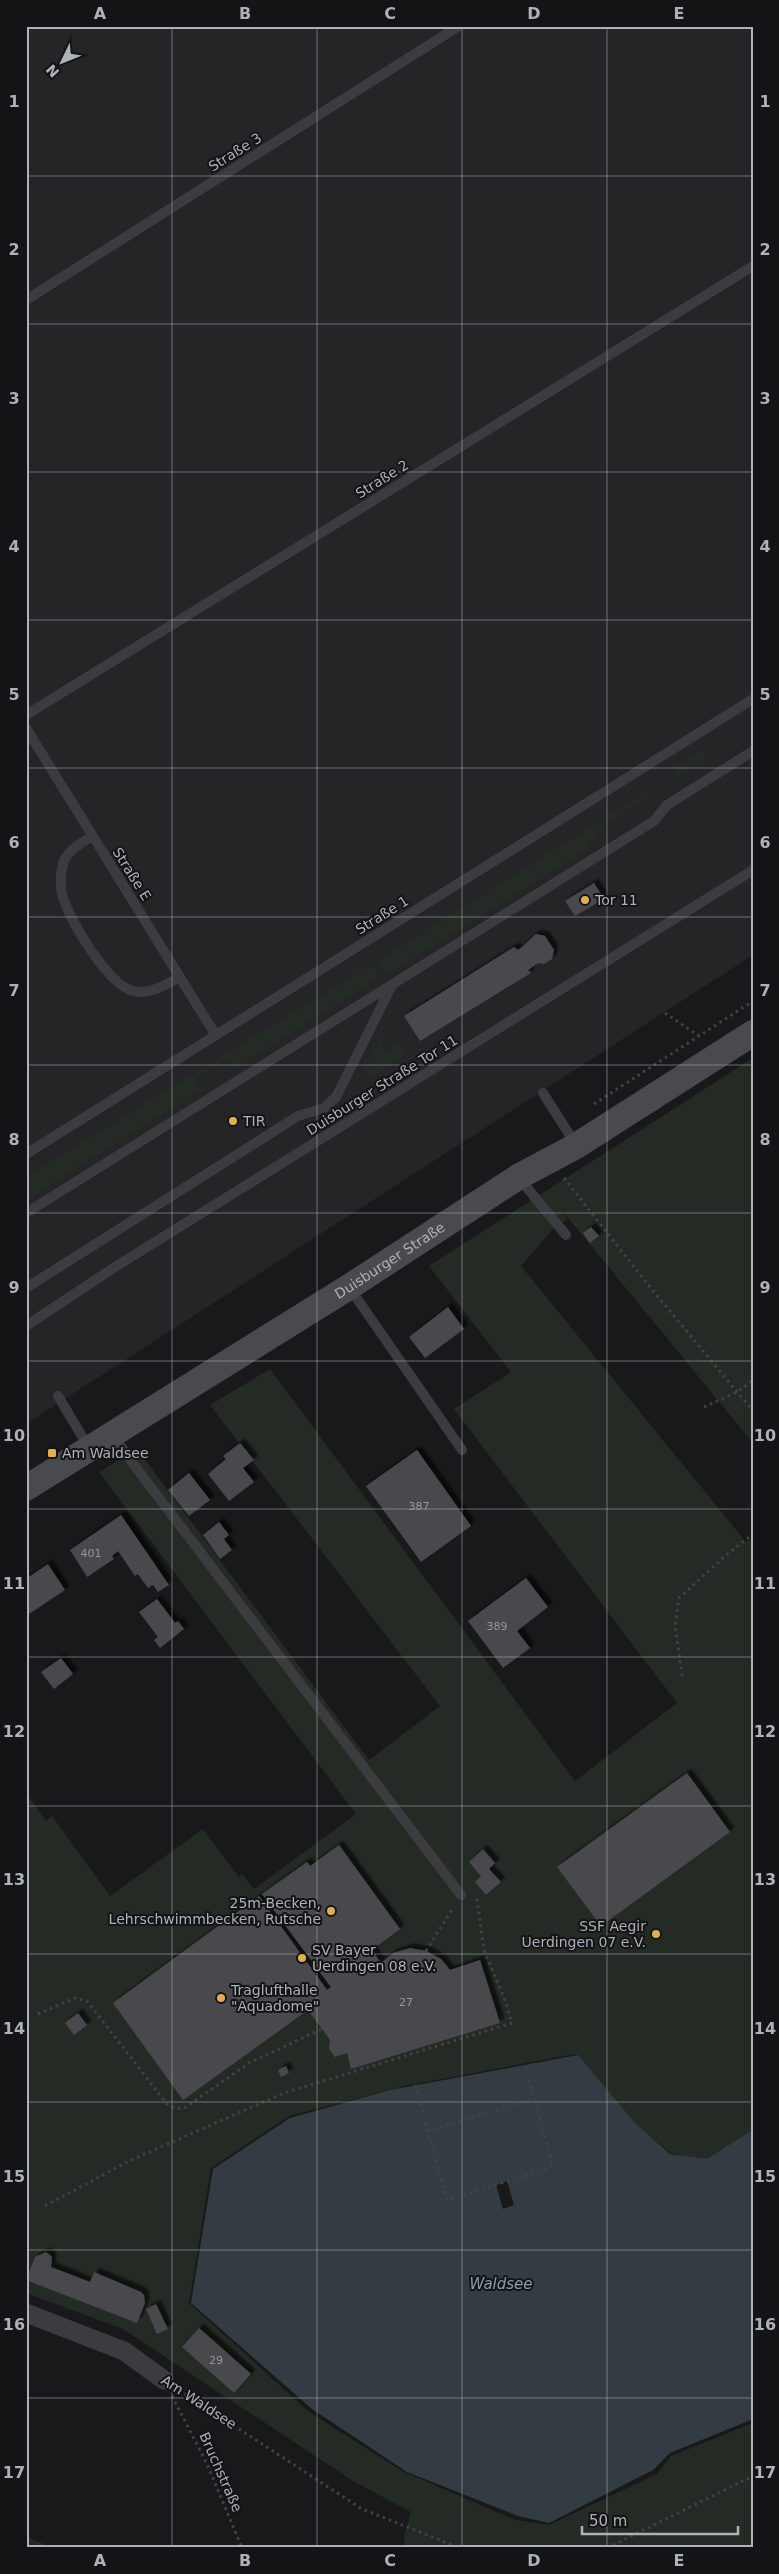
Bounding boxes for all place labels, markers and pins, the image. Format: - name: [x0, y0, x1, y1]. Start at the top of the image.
- place label: Tor 11: [594, 892, 638, 908]
- marker: Tor 11: [579, 894, 591, 906]
- place label: TIR: [242, 1113, 266, 1129]
- marker: TIR: [227, 1115, 239, 1127]
- place label: Am Waldsee: [62, 1445, 149, 1461]
- marker: Am Waldsee: [46, 1447, 58, 1459]
- place label: 25m-Becken, Lehrschwimmbecken, Rutsche: [109, 1895, 321, 1927]
- marker: 25m-Becken, Lehrschwimmbecken, Rutsche: [325, 1905, 337, 1917]
- place label: SSF Aegir Uerdingen 07 e.V.: [522, 1918, 646, 1950]
- marker: SSF Aegir Uerdingen 07 e.V.: [650, 1928, 662, 1940]
- place label: SV Bayer Uerdingen 08 e.V.: [312, 1942, 436, 1974]
- marker: SV Bayer Uerdingen 08 e.V.: [296, 1952, 308, 1964]
- place label: Traglufthalle "Aquadome": [230, 1982, 319, 2014]
- marker: Traglufthalle "Aquadome": [215, 1992, 227, 2004]

